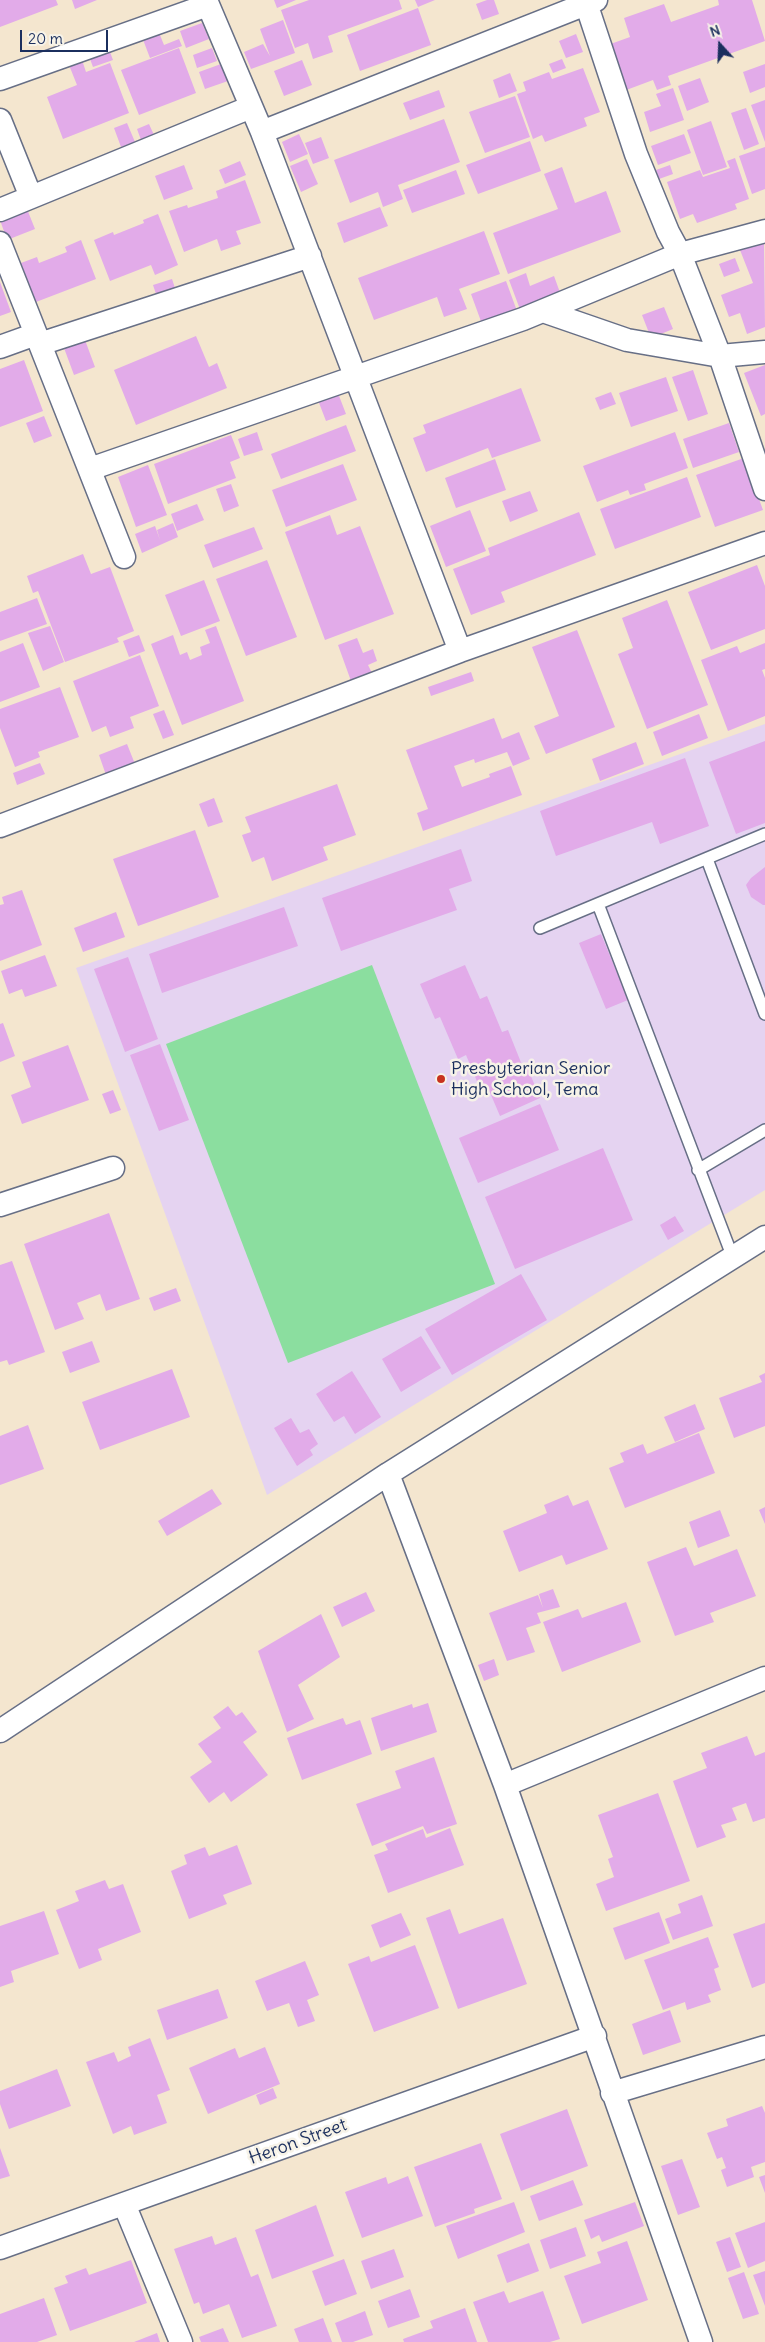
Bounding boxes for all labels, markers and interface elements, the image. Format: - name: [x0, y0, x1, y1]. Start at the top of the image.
- scale bar: [22, 20, 110, 52]
- north arrow: [695, 20, 745, 70]
- text: N: [707, 21, 722, 41]
- text: 20 m: [28, 29, 63, 48]
- place label: Presbyterian Senior High School, Tema: [451, 1058, 610, 1100]
- marker: Presbyterian Senior High School, Tema: [435, 1073, 447, 1085]
- street label: Heron Street: [246, 2114, 350, 2170]

